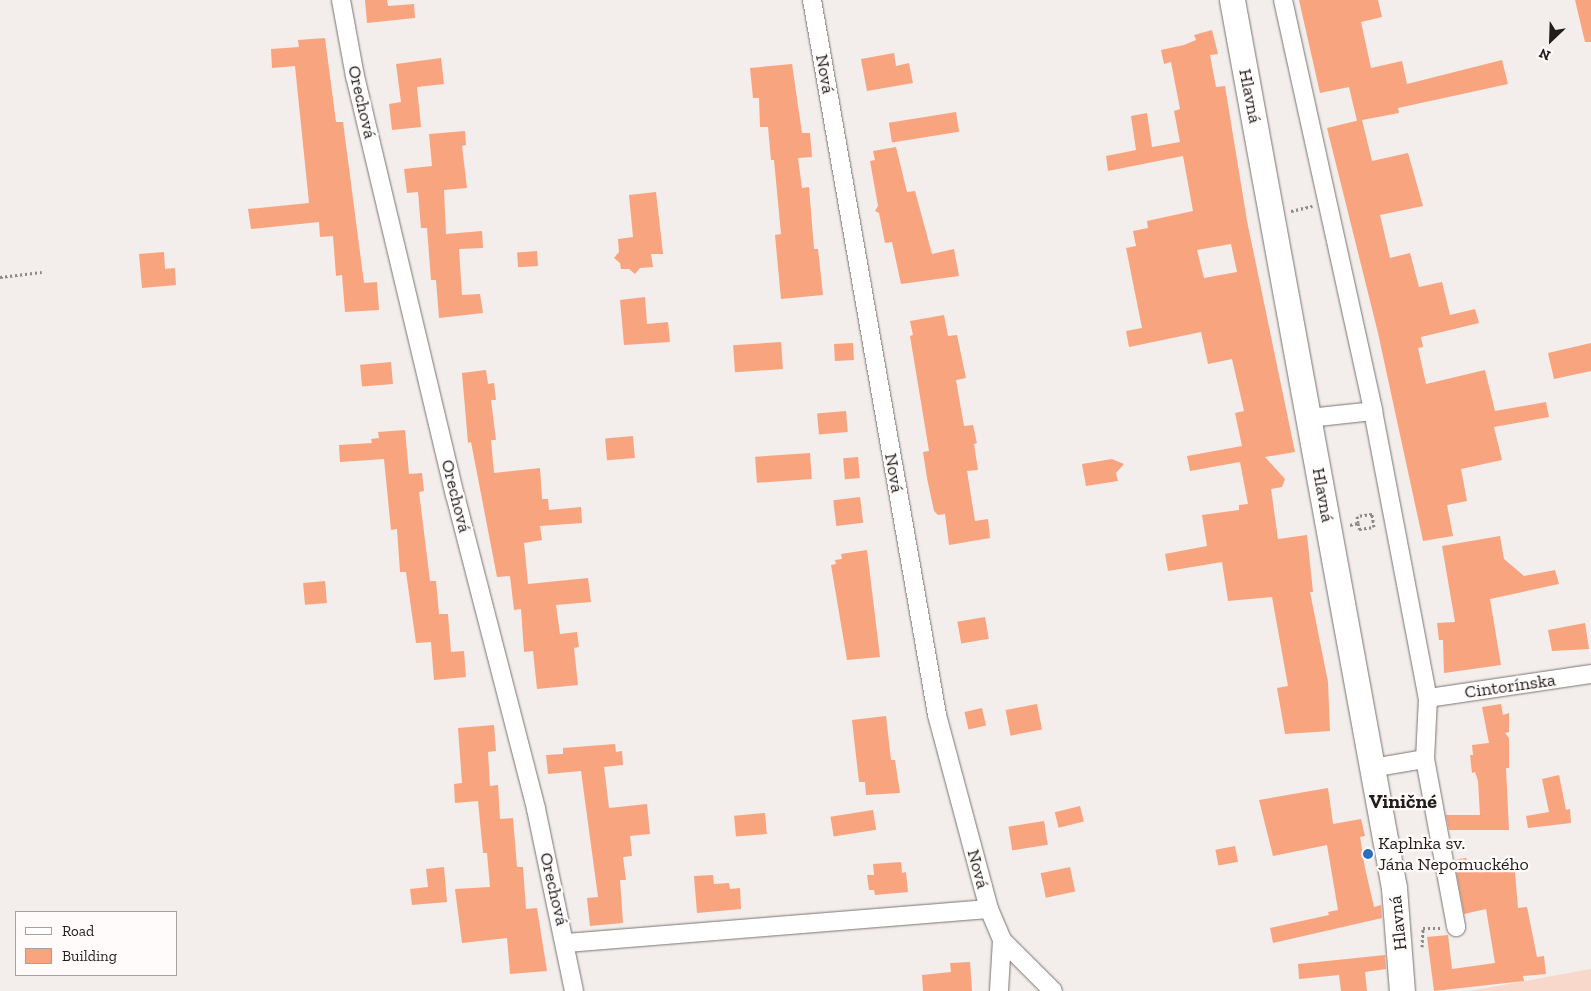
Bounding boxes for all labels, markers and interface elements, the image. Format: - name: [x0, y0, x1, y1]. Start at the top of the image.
- north arrow: [1526, 15, 1576, 65]
- text: N: [1536, 44, 1553, 64]
- street label: Nová: [811, 53, 839, 95]
- street label: Orechová: [343, 63, 381, 141]
- street label: Hlavná: [1234, 67, 1266, 125]
- street label: Nová: [880, 452, 908, 494]
- street label: Orechová: [437, 457, 475, 535]
- street label: Hlavná: [1308, 466, 1338, 524]
- street label: Cintorínska: [1463, 669, 1557, 703]
- district label: Viničné: [1369, 789, 1437, 813]
- place label: Kaplnka sv. Jána Nepomuckého: [1378, 833, 1529, 876]
- street label: Nová: [962, 847, 994, 891]
- marker: Kaplnka sv. Jána Nepomuckého: [1362, 848, 1374, 860]
- street label: Orechová: [535, 850, 573, 928]
- street label: Hlavná: [1384, 895, 1412, 951]
- legend: [15, 911, 178, 976]
- text: Road: [62, 922, 94, 940]
- text: Building: [62, 947, 117, 965]

